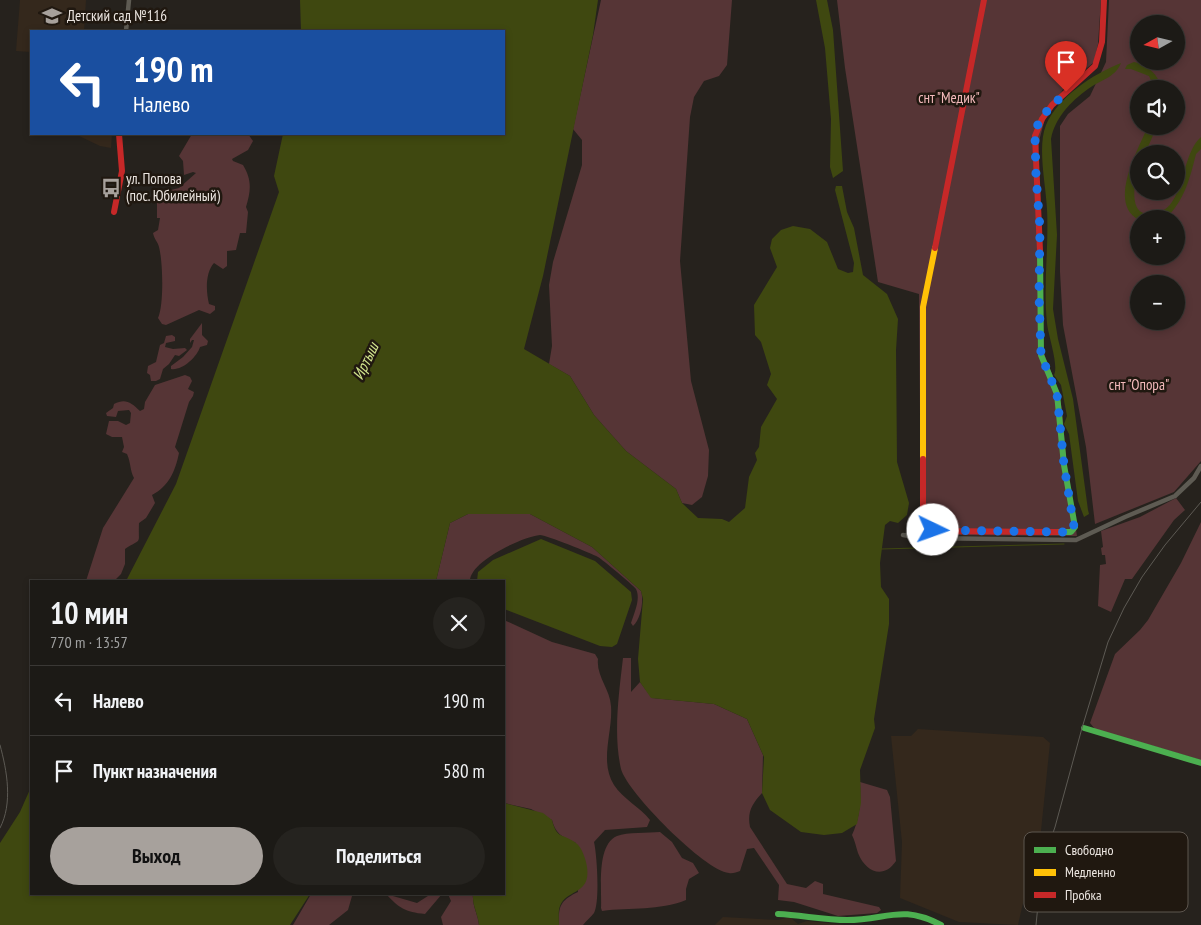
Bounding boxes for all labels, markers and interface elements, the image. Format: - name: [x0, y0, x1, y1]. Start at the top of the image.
- school or university icon: Детский сад №116: [41, 5, 63, 27]
- place label: Детский сад №116: [67, 6, 167, 25]
- north arrow: [1130, 15, 1185, 70]
- map controls: [1130, 15, 1185, 330]
- pin: [1045, 41, 1087, 92]
- text: 190 m: [133, 46, 214, 92]
- icon: arrive: [1052, 48, 1080, 76]
- icon: left: [50, 50, 115, 115]
- button: sound: [1130, 80, 1185, 135]
- park label: снт "Медик": [918, 88, 980, 107]
- text: Налево: [133, 90, 190, 118]
- button: search: [1130, 145, 1185, 200]
- place label: ул. Попова (пос. Юбилейный): [126, 169, 221, 205]
- bus stop icon: ул. Попова (пос. Юбилейный): [100, 177, 122, 199]
- button: +: [1130, 210, 1185, 265]
- button: −: [1130, 275, 1185, 330]
- water label: Иртыш: [348, 338, 383, 383]
- park label: снт "Опора": [1109, 375, 1169, 394]
- position arrow: [906, 503, 958, 555]
- text: 10 мин: [50, 593, 128, 632]
- button: close: [433, 597, 485, 649]
- text: 770 m · 13:57: [50, 632, 128, 652]
- icon: left: [50, 687, 78, 715]
- text: Налево: [93, 689, 144, 713]
- text: 190 m: [443, 689, 485, 713]
- icon: arrive: [50, 757, 78, 785]
- text: Пункт назначения: [93, 759, 217, 783]
- text: 580 m: [443, 759, 485, 783]
- button: Выход: [50, 827, 263, 885]
- button: Поделиться: [273, 827, 485, 885]
- legend: [1024, 832, 1188, 912]
- text: Свободно: [1065, 841, 1113, 859]
- text: Медленно: [1065, 863, 1116, 881]
- text: Пробка: [1065, 886, 1102, 904]

